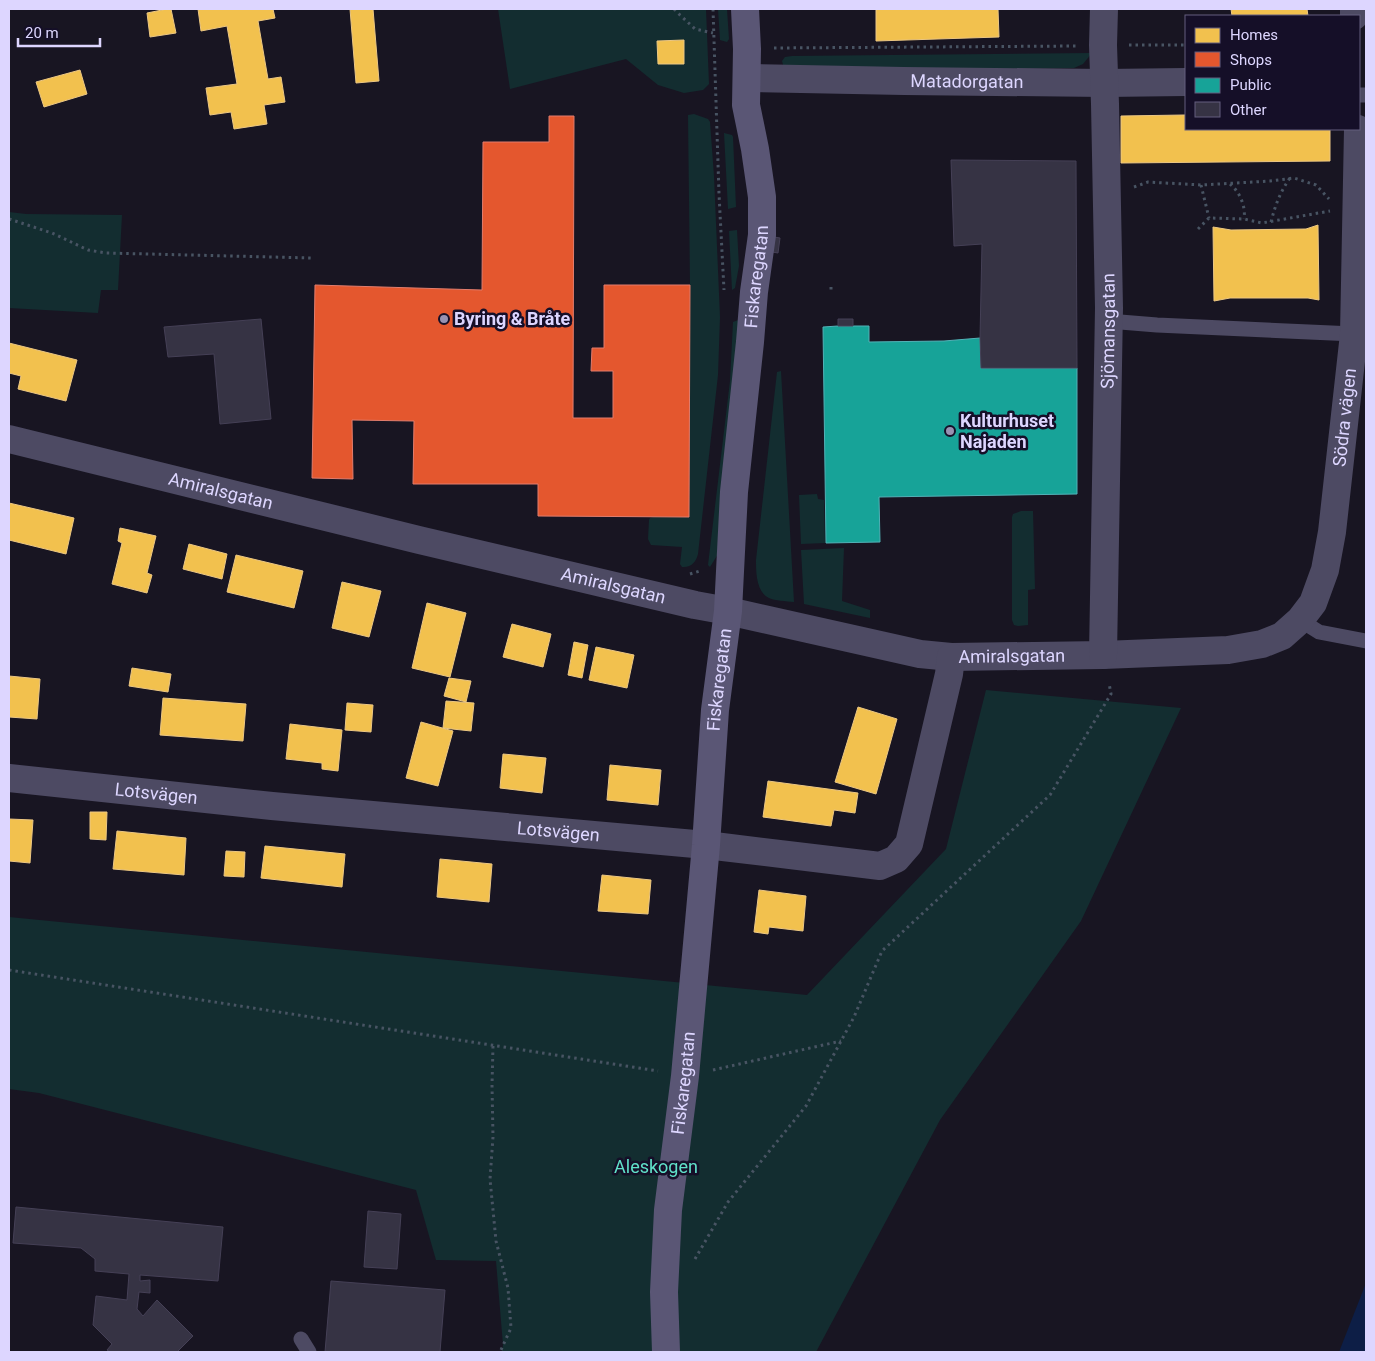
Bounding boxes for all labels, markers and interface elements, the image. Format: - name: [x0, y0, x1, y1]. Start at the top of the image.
- scale bar: [18, 15, 100, 47]
- legend: [1185, 15, 1360, 130]
- text: 20 m: [25, 24, 59, 42]
- text: Homes: [1230, 26, 1278, 44]
- text: Shops: [1230, 51, 1272, 69]
- street label: Matadorgatan: [910, 70, 1024, 92]
- text: Public: [1230, 76, 1271, 94]
- text: Other: [1230, 101, 1267, 119]
- street label: Fiskaregatan: [740, 225, 772, 329]
- street label: Sjömansgatan: [1097, 273, 1119, 389]
- place label: Byring & Bråte: [454, 308, 571, 329]
- marker: Byring & Bråte: [438, 313, 450, 325]
- street label: Södra vägen: [1328, 367, 1360, 468]
- place label: Kulturhuset Najaden: [960, 410, 1054, 452]
- marker: Kulturhuset Najaden: [944, 425, 956, 437]
- street label: Amiralsgatan: [166, 468, 275, 514]
- street label: Amiralsgatan: [559, 563, 668, 608]
- street label: Fiskaregatan: [703, 627, 736, 732]
- street label: Amiralsgatan: [958, 644, 1065, 667]
- street label: Lotsvägen: [114, 778, 199, 808]
- street label: Lotsvägen: [516, 817, 601, 845]
- street label: Fiskaregatan: [667, 1031, 699, 1136]
- park label: Aleskogen: [614, 1156, 698, 1177]

